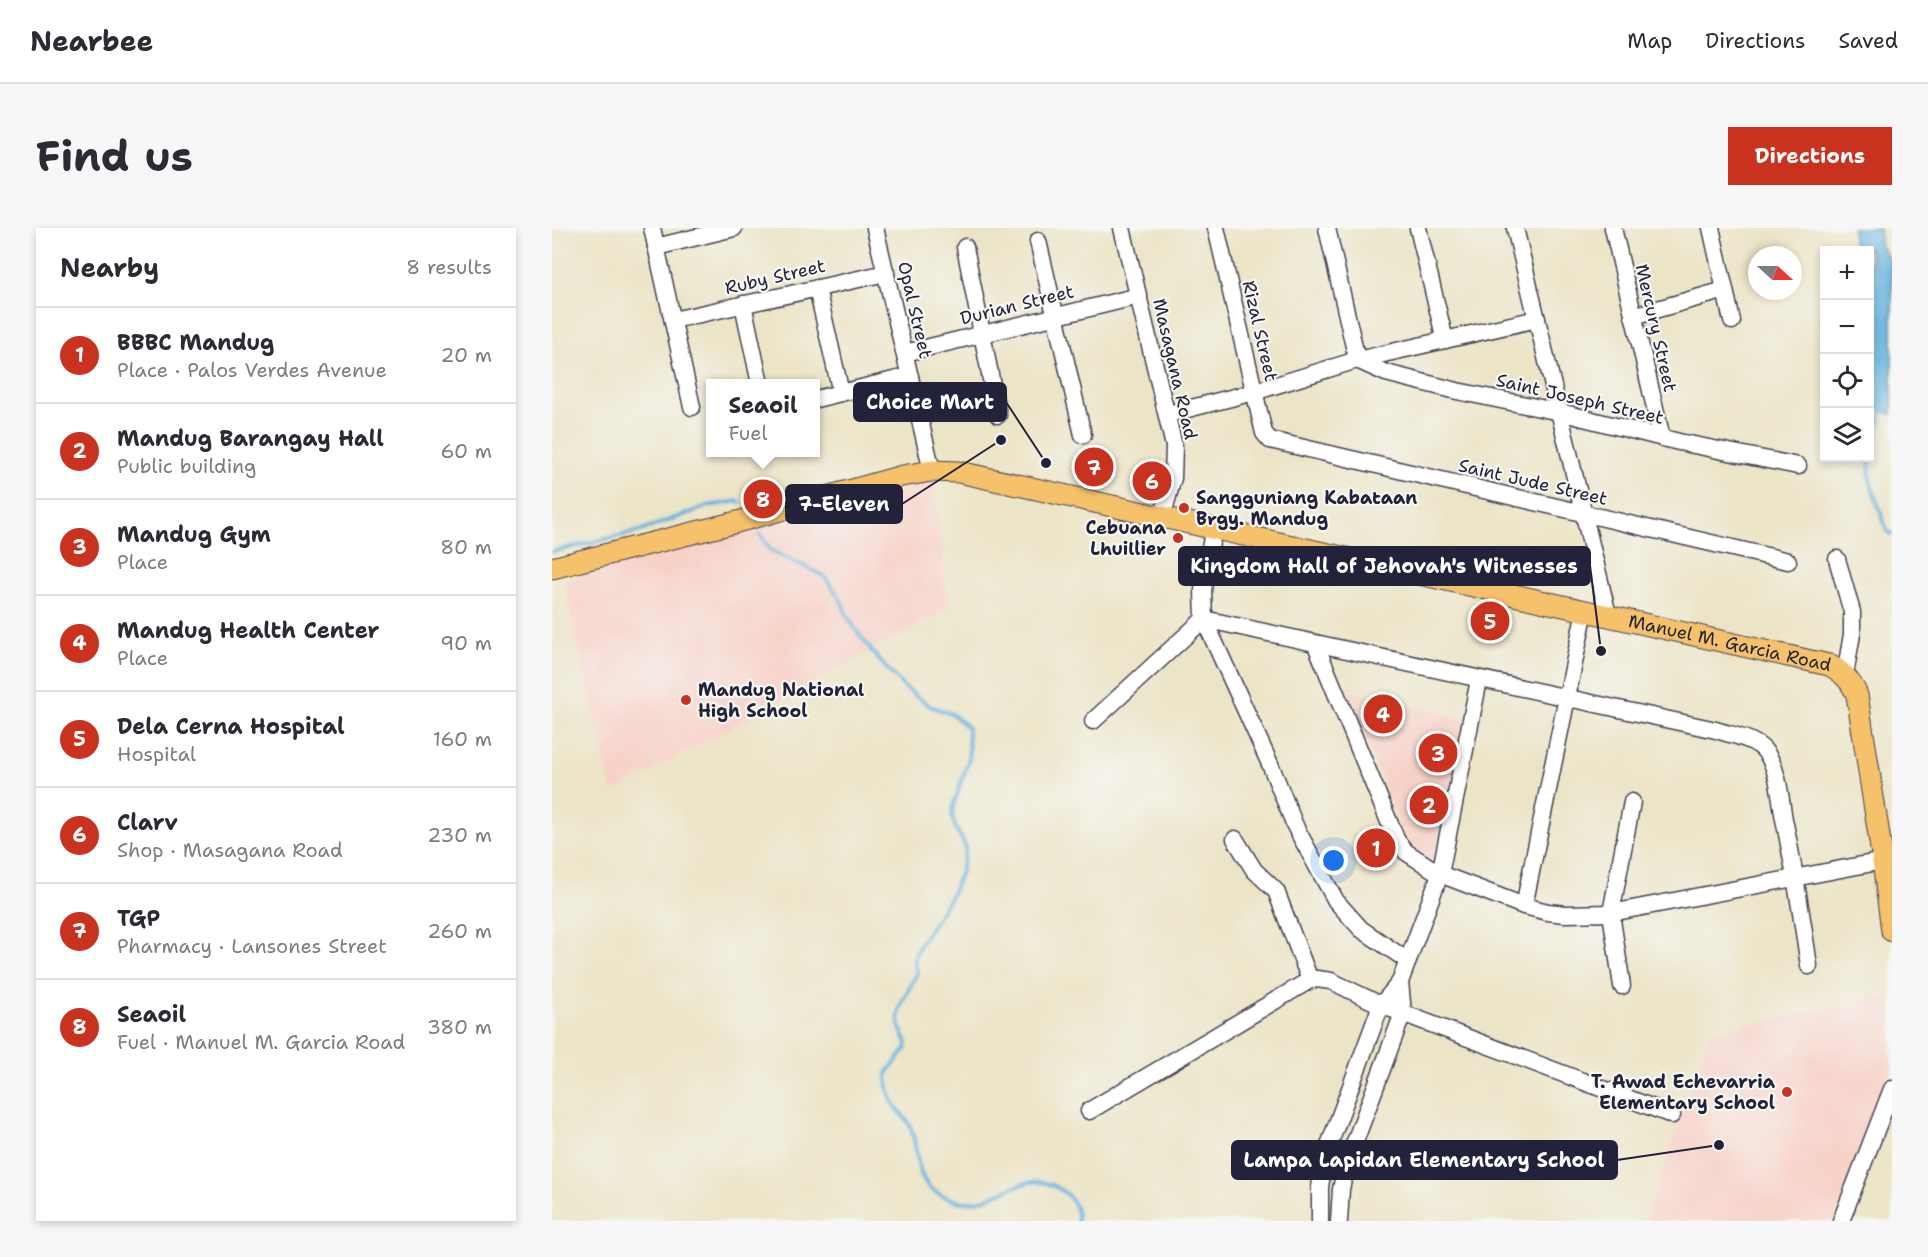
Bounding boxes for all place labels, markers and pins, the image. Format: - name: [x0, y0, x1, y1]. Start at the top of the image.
- callout: Choice Mart: [854, 383, 1006, 421]
- pin: 7: [1074, 444, 1114, 490]
- pin: 6: [1132, 458, 1172, 504]
- pin: 8: [744, 476, 782, 522]
- callout: 7-Eleven: [786, 485, 902, 523]
- place label: Sangguniang Kabataan Brgy. Mandug: [1196, 486, 1417, 531]
- marker: Sangguniang Kabataan Brgy. Mandug: [1177, 501, 1191, 515]
- place label: Cebuana Lhuillier: [1085, 516, 1167, 561]
- marker: Cebuana Lhuillier: [1171, 531, 1185, 545]
- callout: Kingdom Hall of Jehovah's Witnesses: [1179, 547, 1590, 585]
- pin: 5: [1470, 598, 1510, 644]
- place label: Mandug National High School: [698, 678, 864, 723]
- pin: 4: [1364, 692, 1402, 736]
- marker: Mandug National High School: [679, 693, 693, 707]
- pin: 3: [1418, 730, 1458, 776]
- pin: 2: [1410, 782, 1448, 828]
- pin: 1: [1356, 826, 1396, 870]
- place label: T. Awad Echevarria Elementary School: [1591, 1070, 1776, 1115]
- marker: T. Awad Echevarria Elementary School: [1780, 1085, 1794, 1099]
- callout: Lampa Lapidan Elementary School: [1232, 1141, 1617, 1179]

